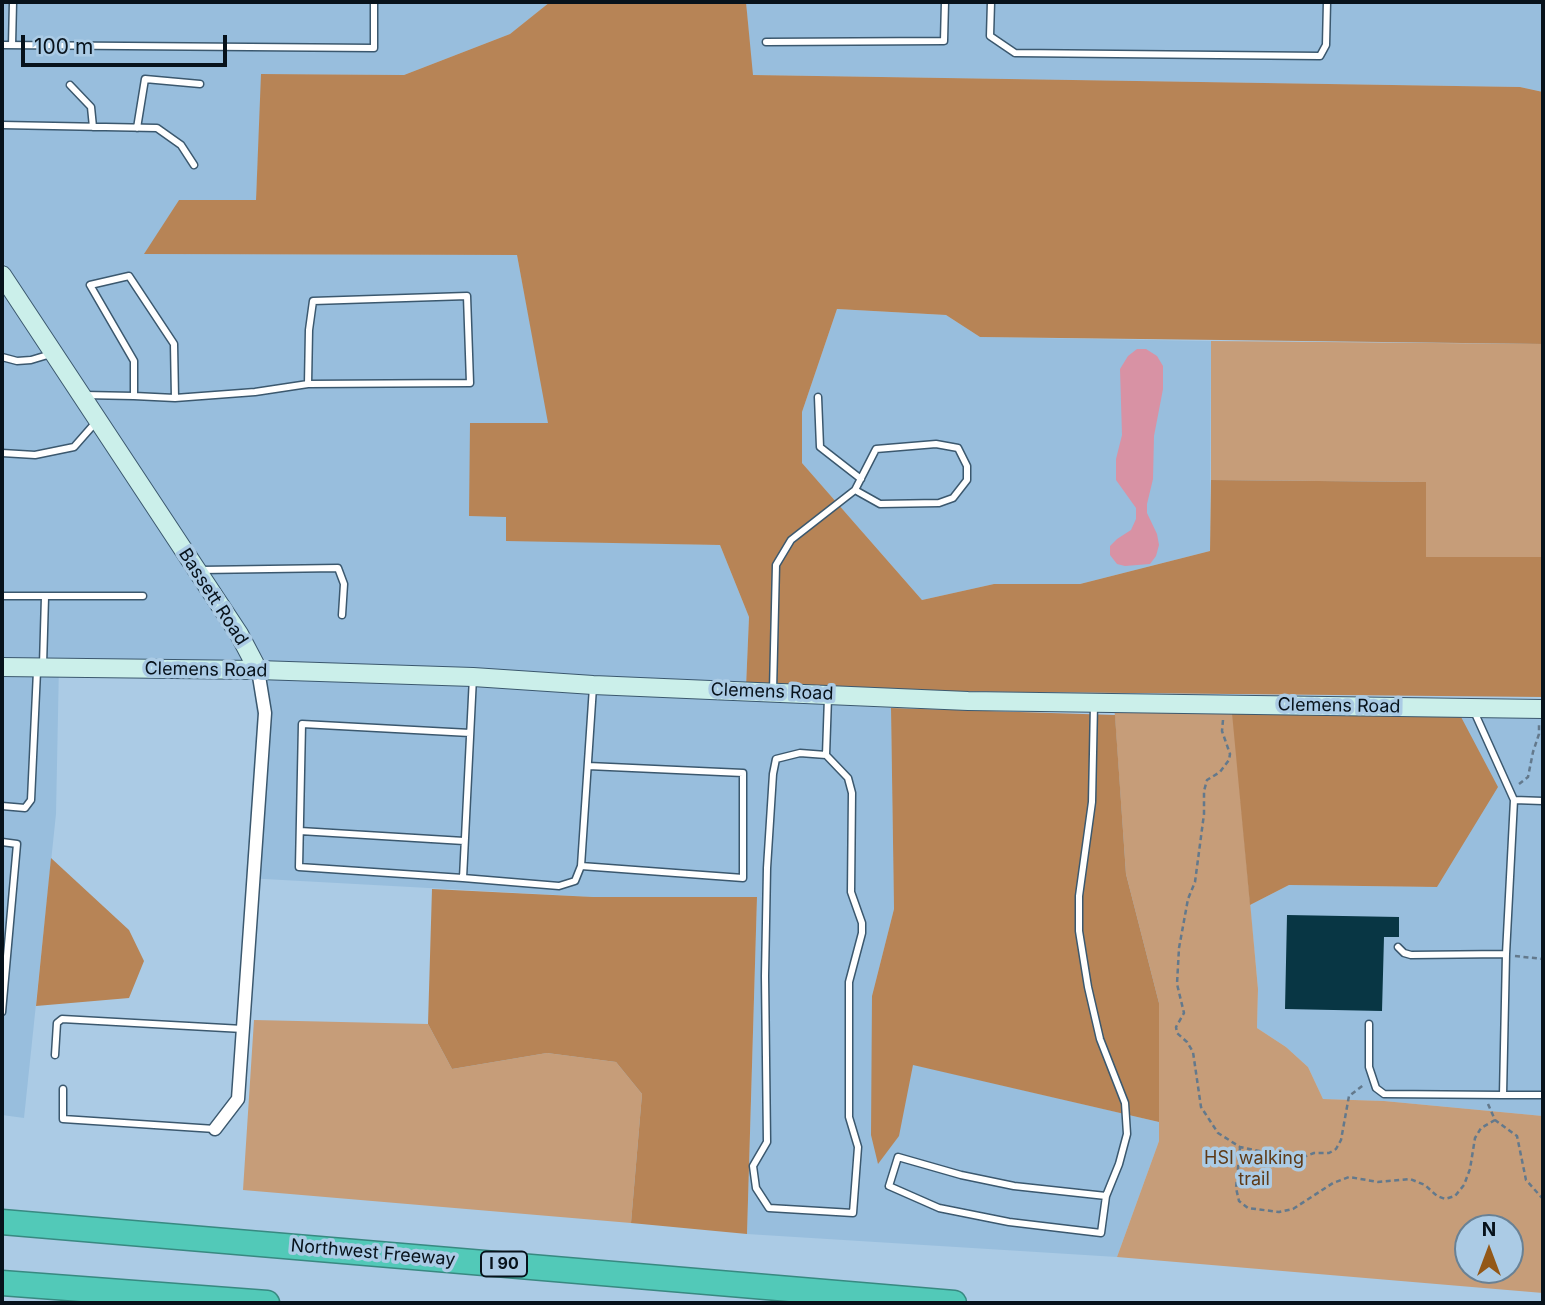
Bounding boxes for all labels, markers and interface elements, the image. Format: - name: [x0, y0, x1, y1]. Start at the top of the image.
- scale bar: [24, 21, 231, 65]
- text: 100 m: [34, 34, 93, 59]
- street label: Bassett Road: [174, 544, 252, 650]
- street label: Clemens Road: [144, 658, 268, 682]
- street label: Clemens Road: [710, 679, 834, 705]
- street label: Clemens Road: [1277, 694, 1401, 718]
- park label: HSI walking trail: [1204, 1148, 1304, 1190]
- north arrow: [1454, 1214, 1524, 1284]
- text: N: [1482, 1218, 1496, 1241]
- street label: Northwest Freeway: [290, 1235, 456, 1271]
- road number: I 90: [481, 1252, 527, 1276]

